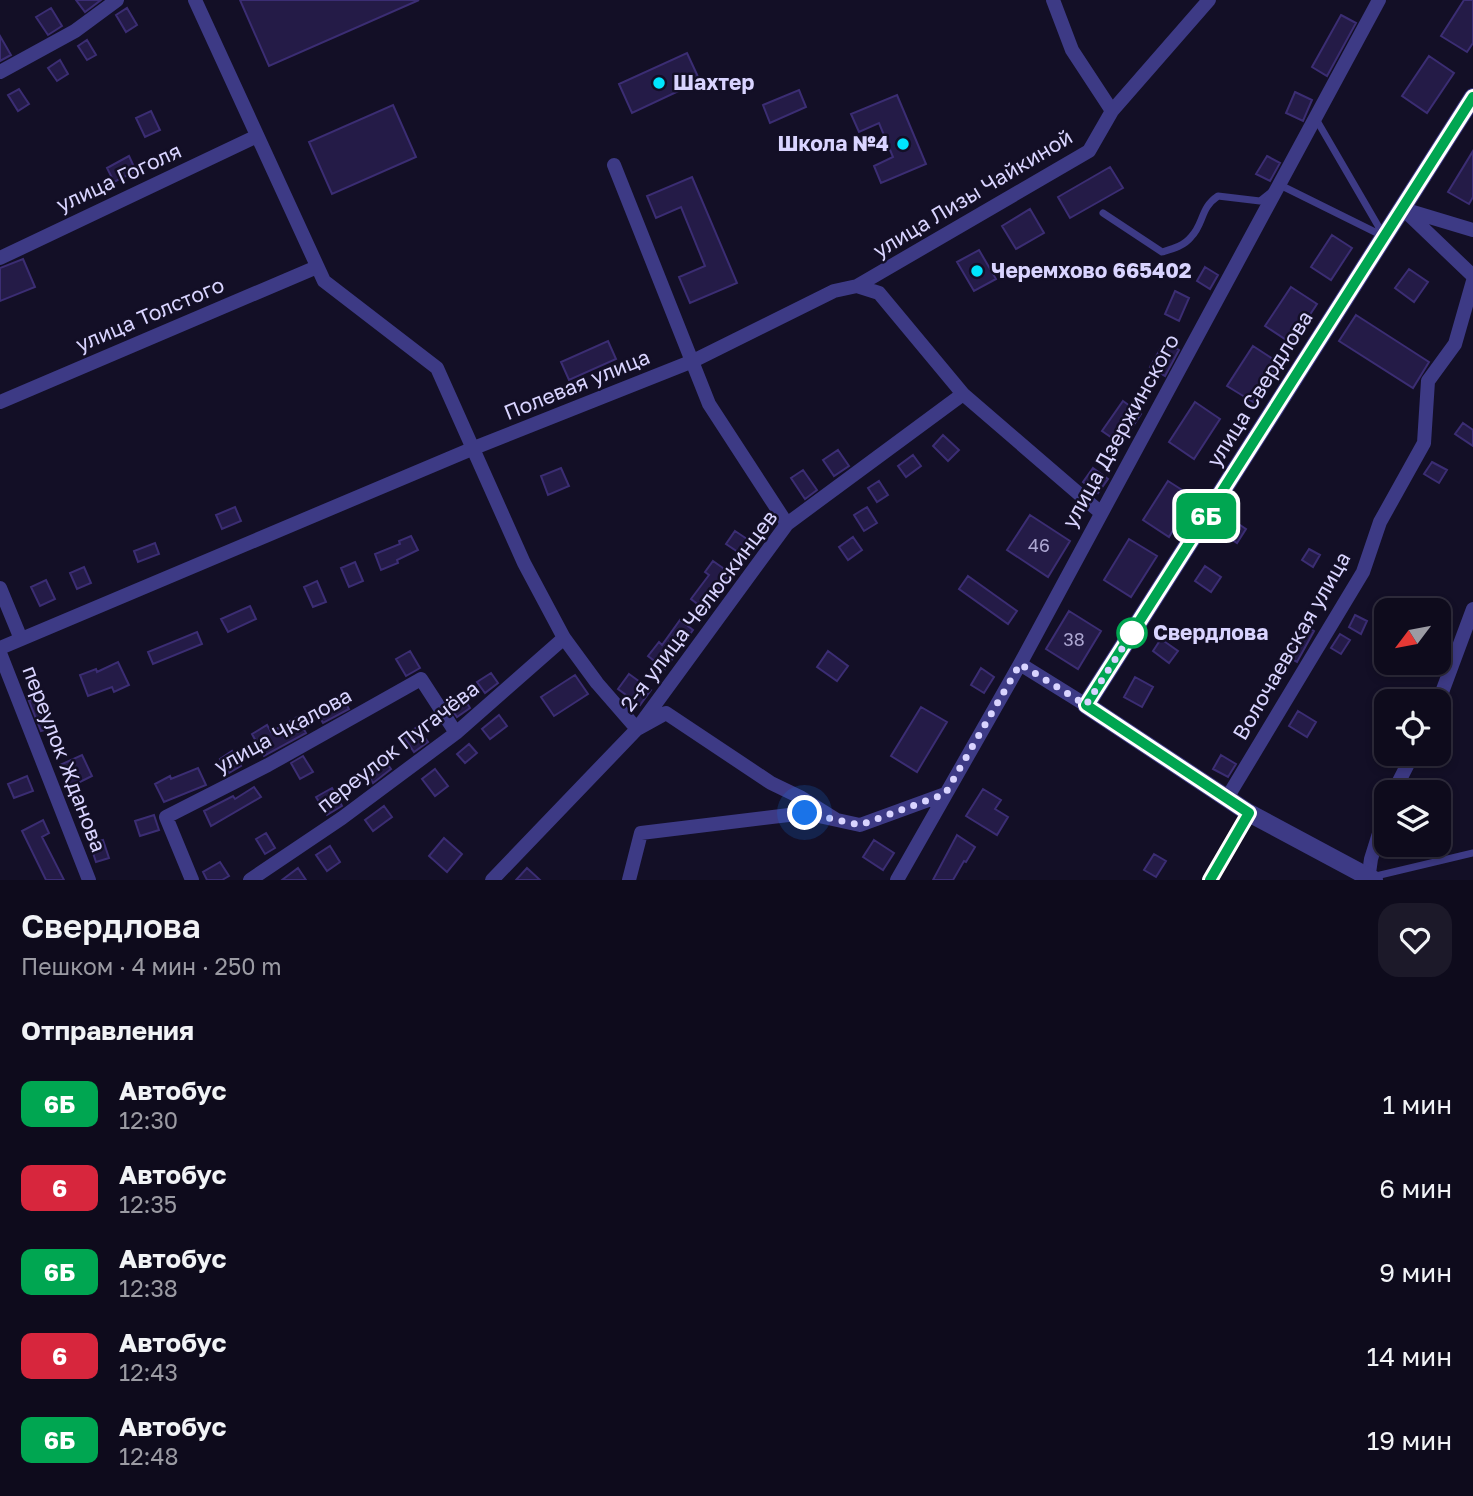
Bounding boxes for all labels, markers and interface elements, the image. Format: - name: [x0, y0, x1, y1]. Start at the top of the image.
- place label: Шахтер: [673, 69, 754, 95]
- marker: Шахтер: [651, 75, 667, 91]
- street label: улица Лизы Чайкиной: [868, 123, 1077, 263]
- place label: Школа №4: [777, 130, 889, 156]
- marker: Школа №4: [895, 136, 911, 152]
- street label: улица Гоголя: [52, 137, 185, 217]
- place label: Черемхово 665402: [991, 257, 1192, 283]
- marker: Черемхово 665402: [969, 263, 985, 279]
- street label: улица Толстого: [71, 271, 228, 357]
- street label: улица Свердлова: [1201, 305, 1318, 471]
- street label: улица Дзержинского: [1056, 329, 1184, 532]
- street label: Полевая улица: [500, 343, 653, 425]
- line badge: 6Б: [1174, 493, 1238, 539]
- text: 6Б: [1190, 501, 1222, 530]
- street label: 2-я улица Челюскинцев: [614, 505, 782, 716]
- house number: 46: [1028, 534, 1050, 556]
- street label: Волочаевская улица: [1227, 547, 1356, 744]
- north arrow: [1374, 598, 1451, 676]
- map controls: [1374, 598, 1451, 857]
- marker: Свердлова: [1117, 618, 1147, 648]
- place label: Свердлова: [1153, 619, 1268, 645]
- house number: 38: [1063, 628, 1085, 650]
- street label: переулок Жданова: [17, 662, 112, 855]
- street label: переулок Пугачёва: [311, 675, 484, 818]
- street label: улица Чкалова: [209, 682, 356, 779]
- button: locate: [1374, 689, 1451, 766]
- button: layers: [1374, 780, 1451, 857]
- your location: [787, 795, 822, 830]
- button: heart: [1378, 903, 1452, 977]
- text: Свердлова: [21, 906, 201, 945]
- text: Пешком · 4 мин · 250 m: [21, 952, 282, 980]
- text: Отправления: [21, 1015, 194, 1046]
- text: Автобус: [119, 1075, 226, 1106]
- text: 6Б: [44, 1089, 75, 1118]
- text: 1 мин: [1382, 1089, 1452, 1120]
- text: 12:30: [119, 1106, 178, 1134]
- text: Автобус: [119, 1159, 226, 1190]
- text: 6: [52, 1173, 67, 1202]
- text: 6 мин: [1379, 1173, 1452, 1204]
- text: 12:35: [119, 1190, 177, 1218]
- text: Автобус: [119, 1243, 226, 1274]
- text: 6Б: [44, 1257, 75, 1286]
- text: 9 мин: [1379, 1257, 1452, 1288]
- text: 12:38: [119, 1274, 178, 1302]
- text: Автобус: [119, 1327, 226, 1358]
- text: 6: [52, 1341, 67, 1370]
- text: 14 мин: [1367, 1341, 1452, 1372]
- text: 12:43: [119, 1358, 178, 1386]
- text: Автобус: [119, 1411, 226, 1442]
- text: 6Б: [44, 1425, 75, 1454]
- text: 19 мин: [1367, 1425, 1452, 1456]
- text: 12:48: [119, 1442, 178, 1470]

